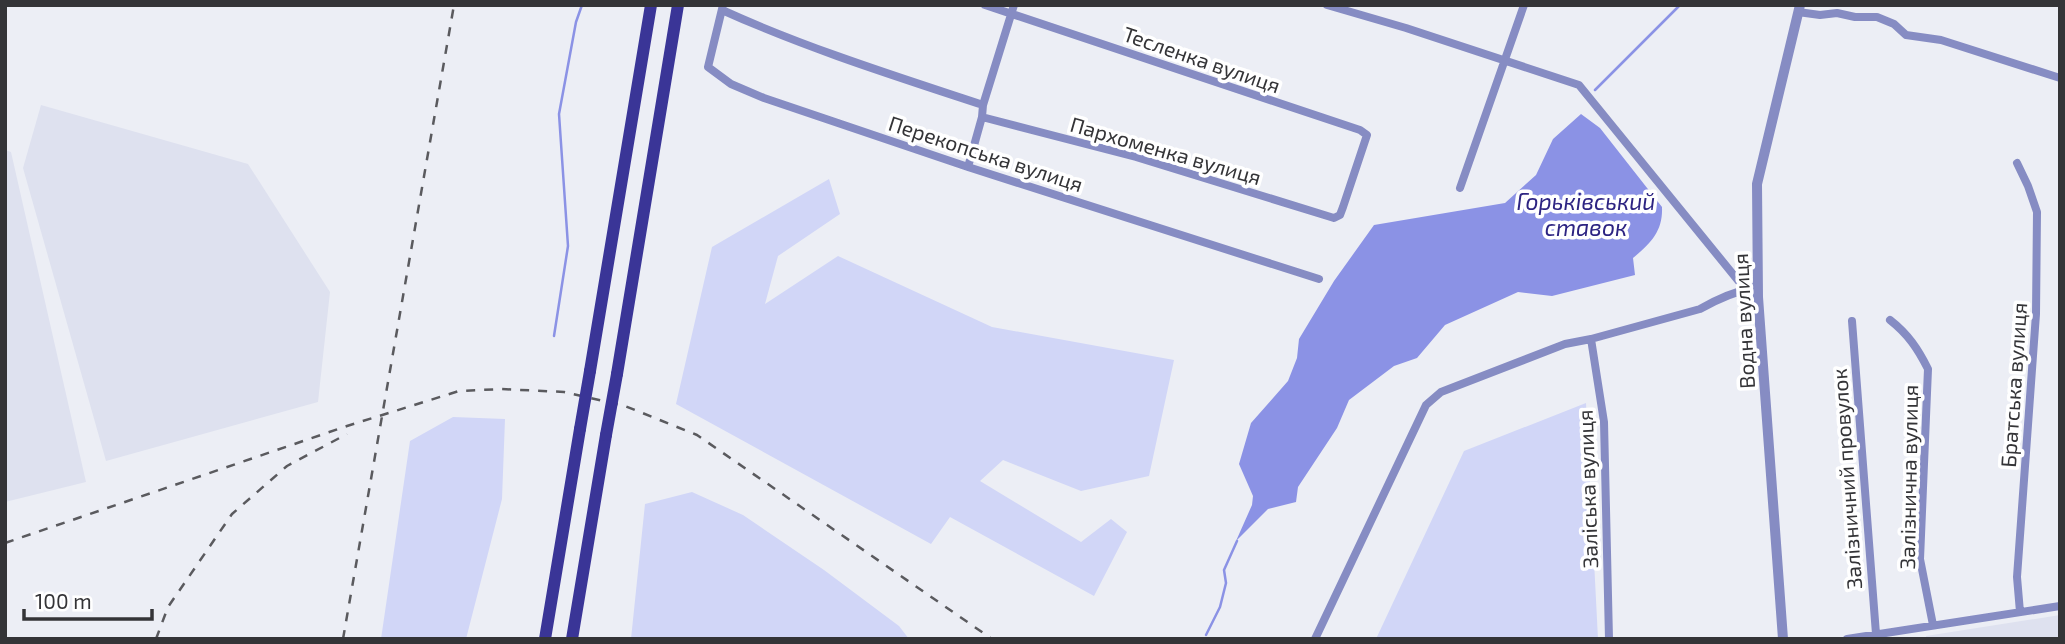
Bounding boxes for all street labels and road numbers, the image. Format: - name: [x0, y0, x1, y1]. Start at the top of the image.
- street label: Тесленка вулиця: [1120, 20, 1284, 99]
- street label: Перекопська вулиця: [885, 110, 1086, 197]
- street label: Пархоменка вулиця: [1067, 111, 1264, 190]
- street label: Водна вулиця: [1727, 253, 1760, 389]
- street label: Братська вулиця: [1995, 302, 2032, 468]
- street label: Залізничний провулок: [1826, 368, 1867, 590]
- street label: Залізнична вулиця: [1894, 384, 1923, 570]
- street label: Заліська вулиця: [1572, 409, 1603, 569]

